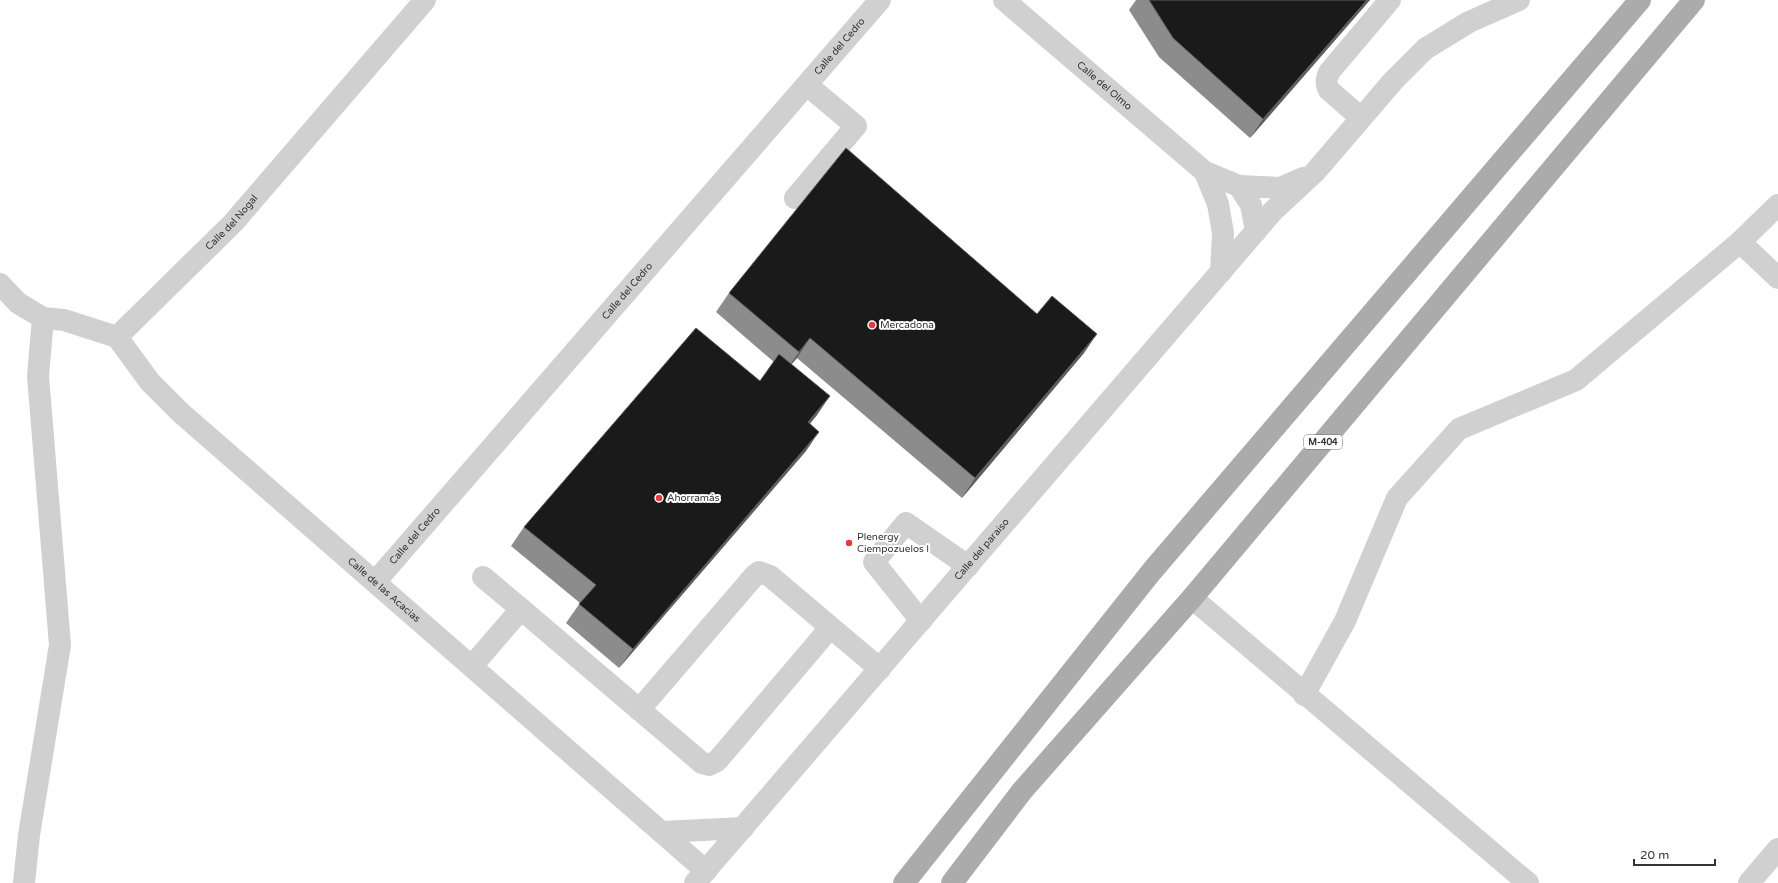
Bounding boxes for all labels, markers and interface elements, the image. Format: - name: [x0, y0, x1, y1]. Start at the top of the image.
- street label: Calle del Cedro: [812, 16, 868, 77]
- street label: Calle del Olmo: [1074, 59, 1134, 113]
- street label: Calle del Nogal: [203, 193, 260, 253]
- street label: Calle del Cedro: [599, 260, 655, 322]
- place label: Mercadona: [880, 319, 934, 331]
- marker: Mercadona: [867, 320, 877, 330]
- road number: M-404: [1304, 435, 1342, 449]
- place label: Ahorramás: [667, 492, 720, 504]
- marker: Ahorramás: [654, 493, 664, 503]
- street label: Calle del Cedro: [387, 505, 443, 567]
- street label: Calle del paraiso: [952, 516, 1012, 583]
- place label: Plenergy Ciempozuelos I: [857, 531, 929, 555]
- marker: Plenergy Ciempozuelos I: [844, 538, 854, 548]
- street label: Calle de las Acacias: [345, 555, 423, 625]
- scale bar: [1634, 841, 1715, 867]
- text: 20 m: [1640, 848, 1669, 862]

